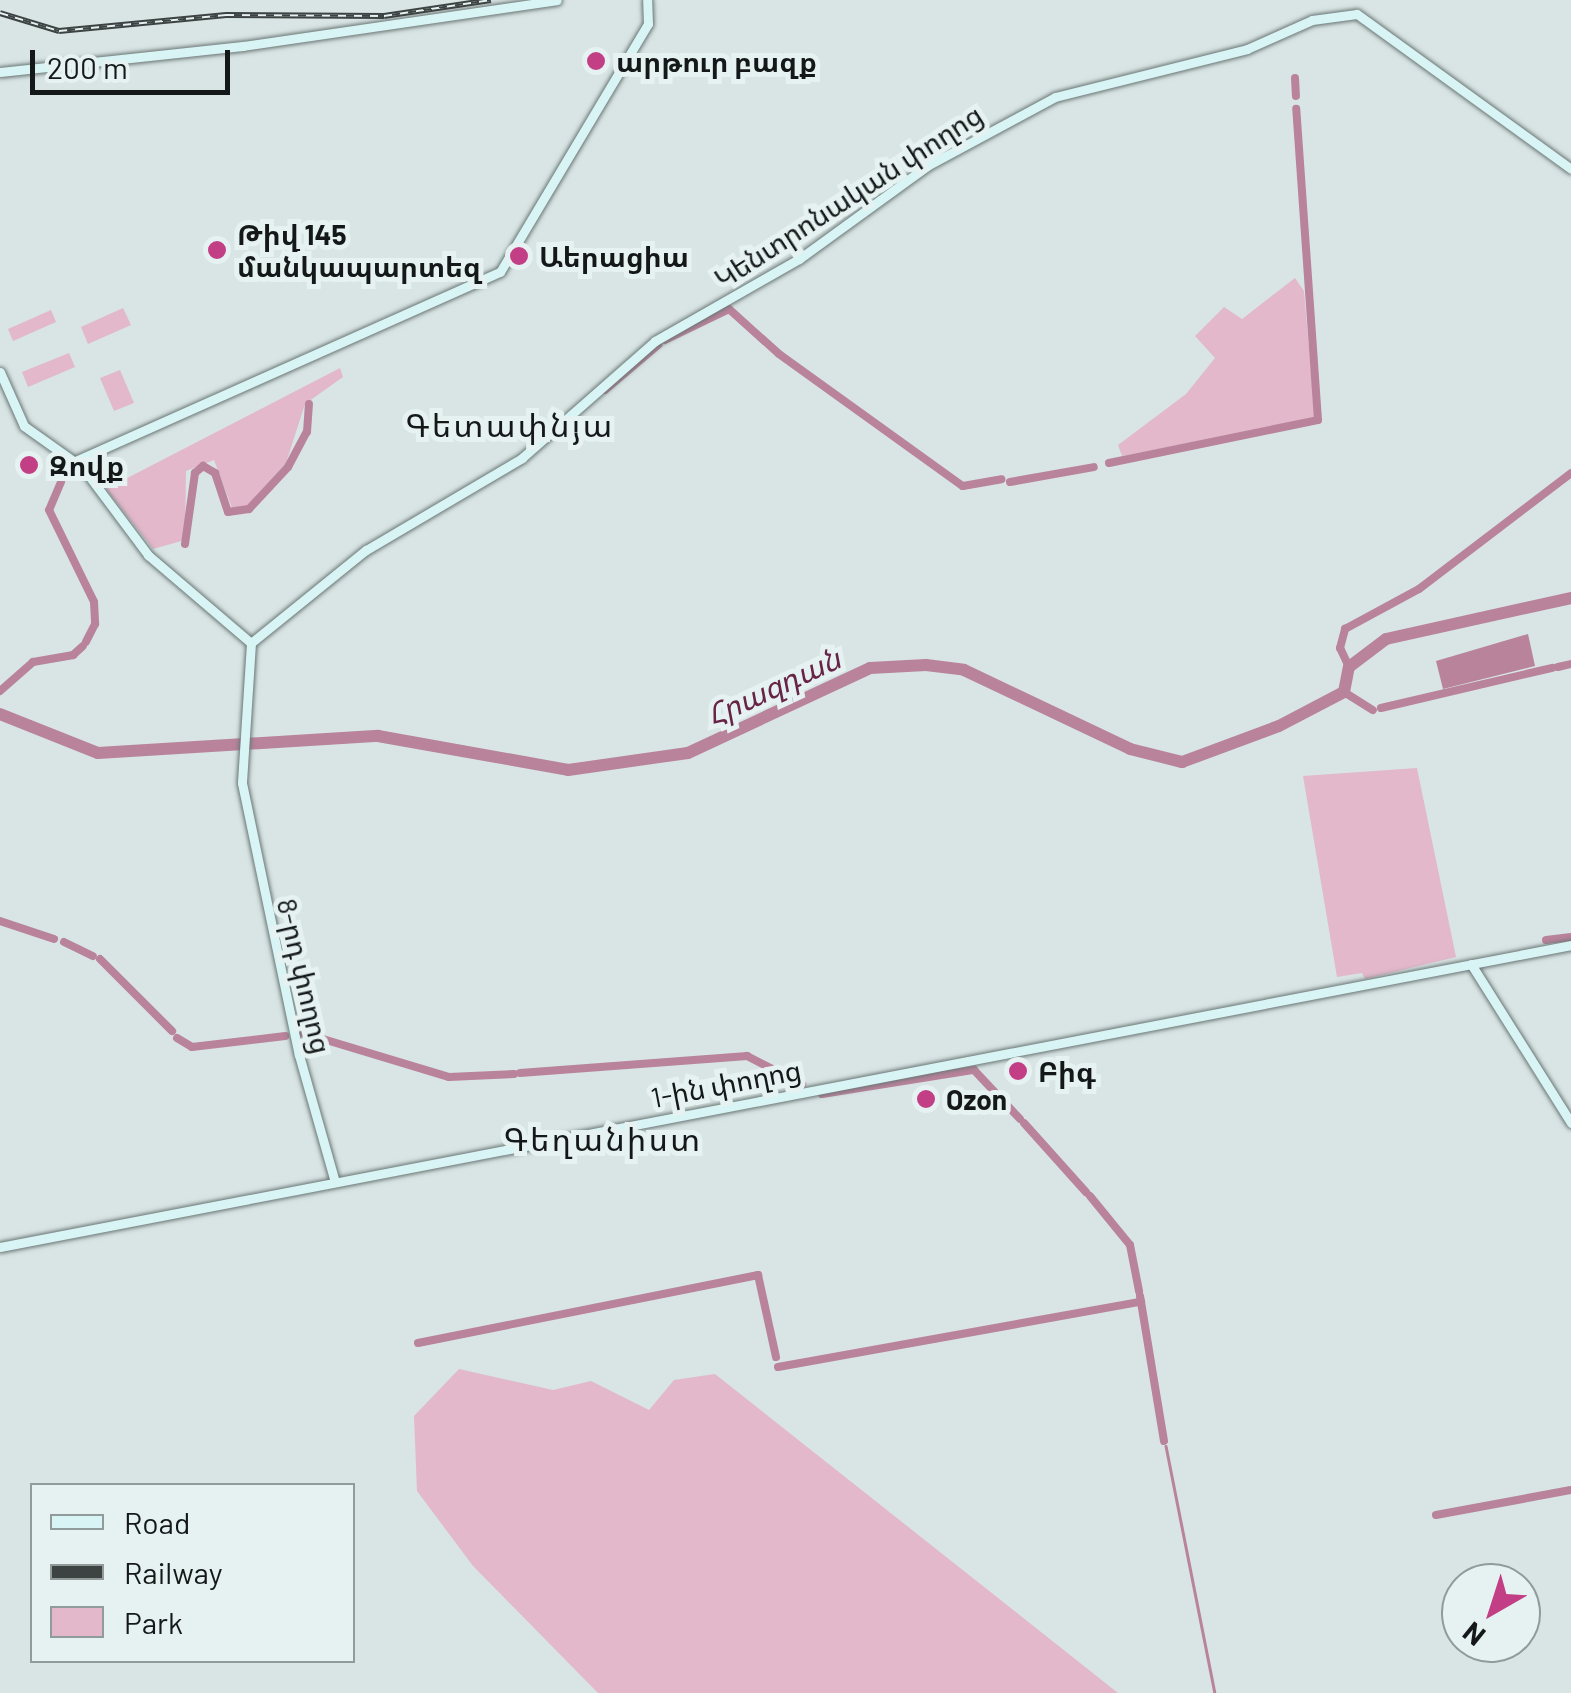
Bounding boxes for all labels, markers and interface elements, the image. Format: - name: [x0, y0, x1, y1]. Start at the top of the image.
- scale bar: [35, 30, 235, 92]
- place label: արթուր բազք: [616, 44, 817, 78]
- text: 200 m: [47, 49, 128, 85]
- marker: արթուր բազք: [585, 50, 607, 72]
- street label: Կենտրոնական փողոց: [708, 97, 988, 295]
- place label: Թիվ 145 մանկապարտեզ: [237, 217, 481, 283]
- marker: Թիվ 145 մանկապարտեզ: [206, 239, 228, 261]
- place label: Աերացիա: [539, 239, 689, 273]
- marker: Աերացիա: [508, 245, 530, 267]
- district label: Գետափնյա: [405, 405, 615, 443]
- place label: Զովք: [49, 448, 124, 482]
- marker: Զովք: [18, 454, 40, 476]
- water label: Հրազդան: [700, 639, 846, 733]
- street label: 8-րդ փողոց: [271, 895, 339, 1057]
- street label: 1-ին փողոց: [648, 1052, 804, 1114]
- place label: Բիգ: [1038, 1054, 1096, 1088]
- marker: Բիգ: [1007, 1060, 1029, 1082]
- place label: Ozon: [946, 1082, 1007, 1116]
- marker: Ozon: [915, 1088, 937, 1110]
- district label: Գեղանիստ: [503, 1119, 703, 1157]
- legend: [30, 1483, 355, 1663]
- text: Road: [124, 1504, 190, 1540]
- text: Railway: [124, 1554, 223, 1590]
- north arrow: [1441, 1563, 1541, 1663]
- text: Park: [124, 1604, 183, 1640]
- text: N: [1455, 1616, 1491, 1654]

